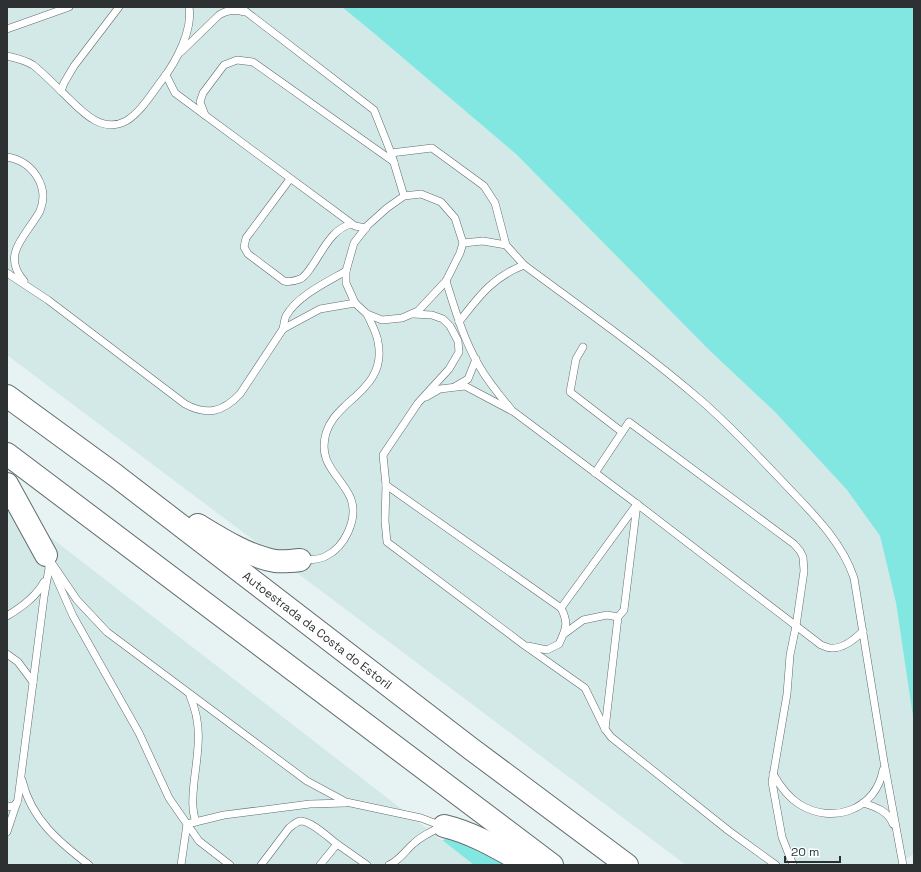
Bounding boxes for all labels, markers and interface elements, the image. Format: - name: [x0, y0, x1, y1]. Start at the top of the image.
- street label: Autoestrada da Costa do Estoril: [239, 568, 395, 693]
- scale bar: [785, 838, 840, 864]
- text: 20 m: [791, 844, 819, 860]

